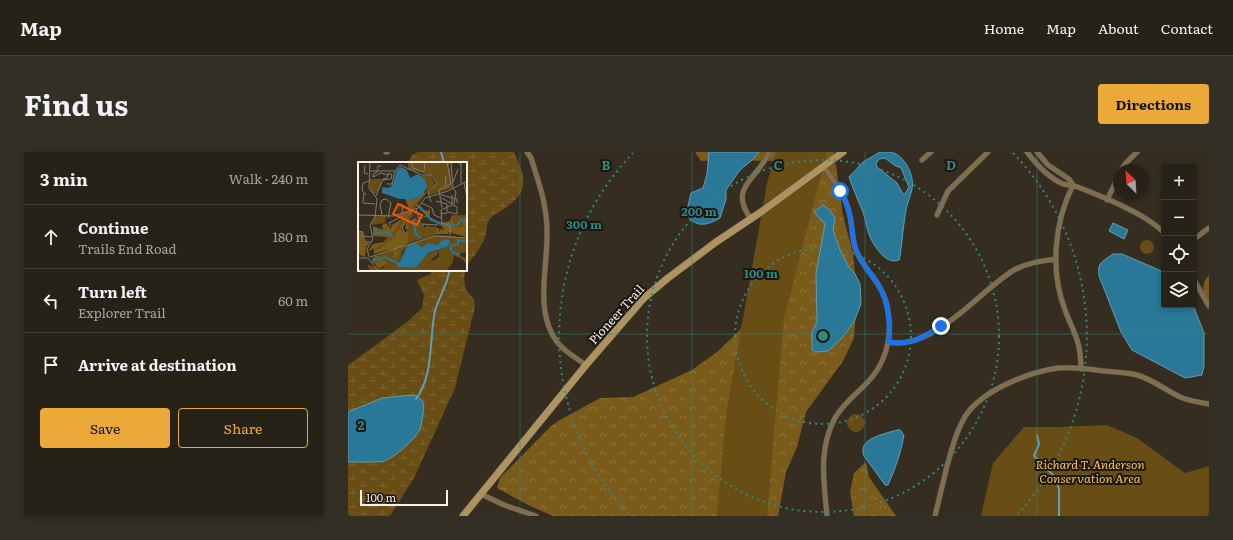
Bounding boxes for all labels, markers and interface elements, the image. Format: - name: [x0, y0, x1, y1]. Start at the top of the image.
- text: Map: [20, 14, 62, 42]
- text: Home: [984, 18, 1024, 38]
- text: Map: [1046, 18, 1076, 38]
- text: About: [1098, 18, 1139, 38]
- text: Contact: [1161, 18, 1213, 38]
- text: Find us: [24, 83, 128, 125]
- button: Directions: [1098, 84, 1209, 124]
- text: B: [602, 155, 611, 174]
- text: C: [773, 155, 783, 174]
- text: D: [946, 155, 956, 174]
- inset map: [358, 162, 467, 271]
- north arrow: [1113, 164, 1149, 200]
- map controls: [1161, 164, 1197, 308]
- button: +: [1161, 164, 1197, 200]
- text: 3 min: [40, 166, 88, 191]
- text: Walk · 240 m: [229, 169, 308, 188]
- route start: [831, 182, 849, 200]
- button: −: [1161, 200, 1197, 236]
- text: 200 m: [681, 202, 717, 220]
- text: 300 m: [566, 215, 602, 233]
- text: Continue: [78, 216, 148, 239]
- icon: ahead: [40, 226, 62, 248]
- text: 180 m: [273, 227, 308, 246]
- button: locate: [1161, 236, 1197, 272]
- text: Trails End Road: [78, 239, 177, 258]
- text: 100 m: [744, 264, 778, 282]
- button: layers: [1161, 272, 1197, 308]
- text: Turn left: [78, 280, 147, 303]
- street label: Pioneer Trail: [584, 280, 648, 348]
- icon: left: [40, 290, 62, 312]
- text: 60 m: [278, 291, 308, 310]
- text: Explorer Trail: [78, 303, 166, 322]
- route end: [932, 317, 950, 335]
- centre of rings: [816, 329, 830, 343]
- text: Arrive at destination: [78, 353, 237, 376]
- icon: arrive: [40, 354, 62, 376]
- button: Save: [40, 408, 170, 448]
- button: Share: [178, 408, 308, 448]
- text: 2: [358, 415, 365, 434]
- park label: Richard T. Anderson Conservation Area: [1035, 455, 1145, 487]
- scale bar: [360, 488, 448, 507]
- text: 100 m: [366, 489, 396, 505]

